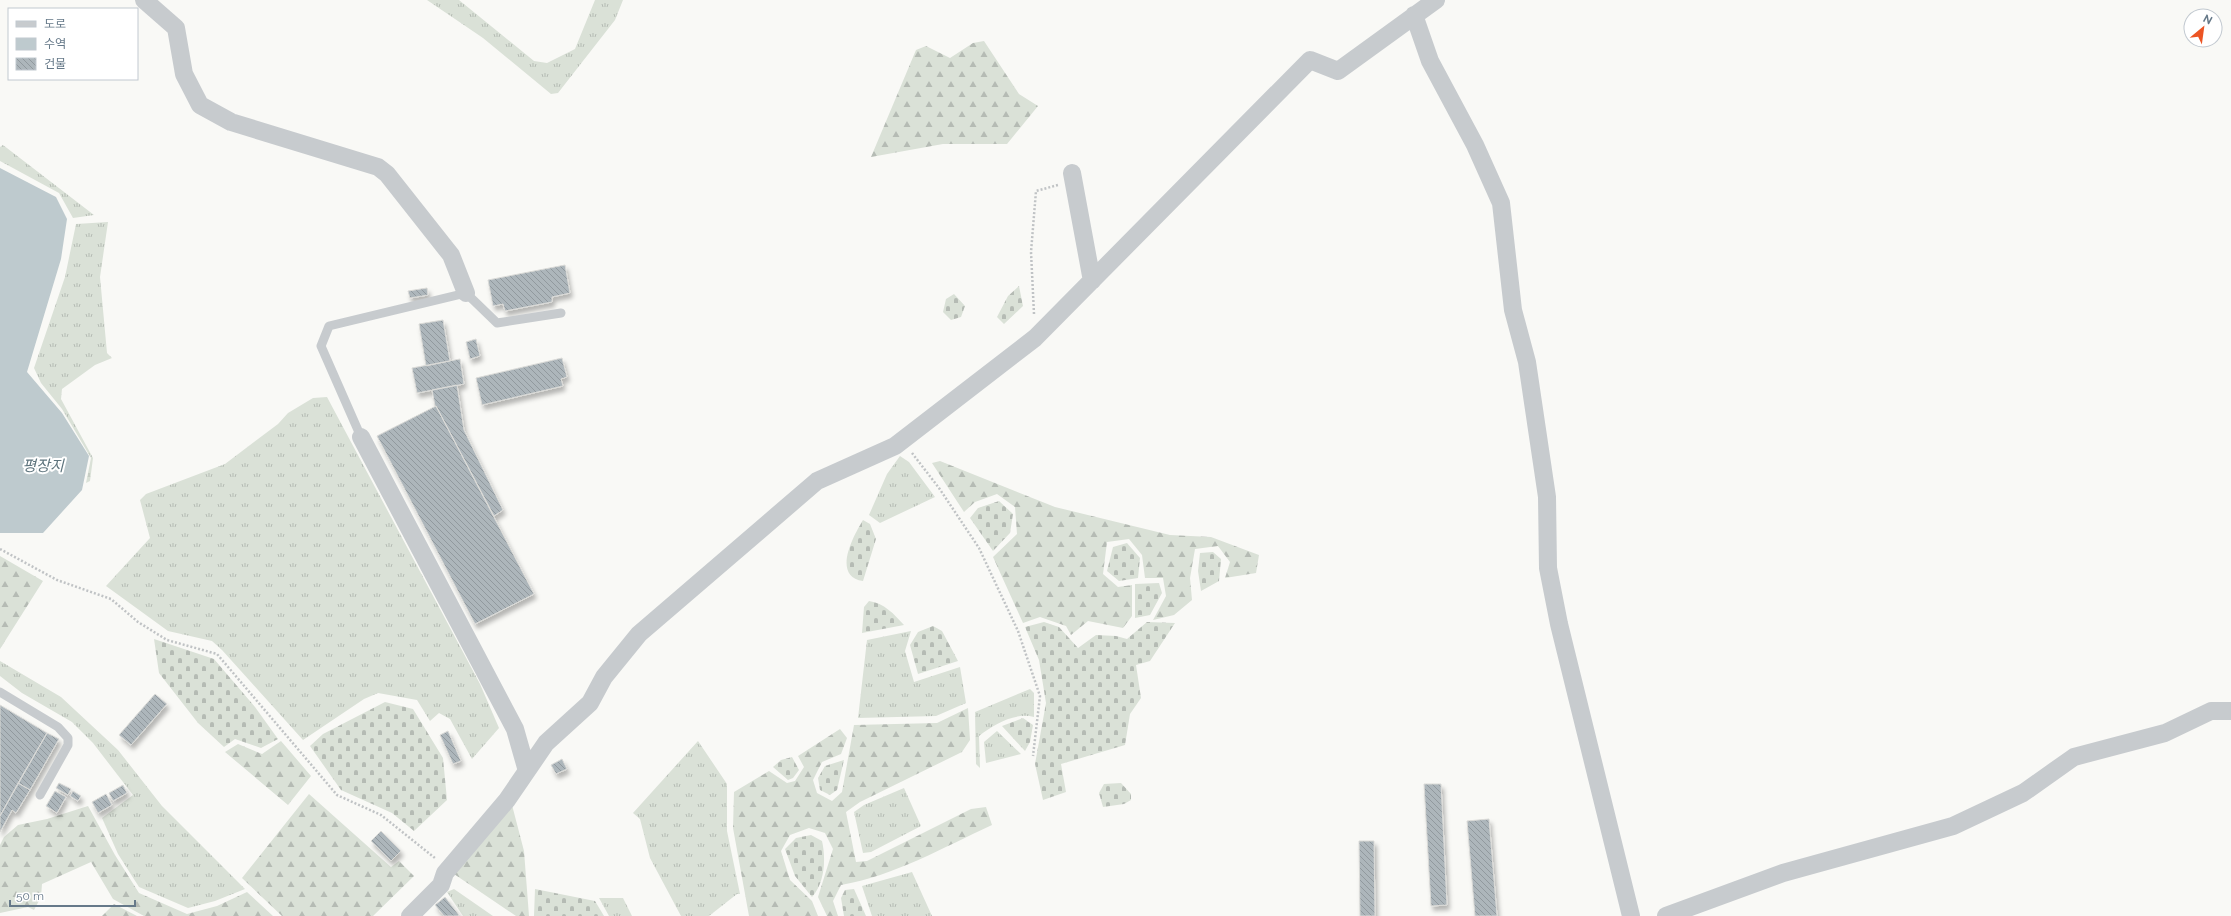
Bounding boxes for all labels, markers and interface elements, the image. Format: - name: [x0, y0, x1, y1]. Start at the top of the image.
- legend: [8, 8, 138, 80]
- north arrow: [2183, 8, 2223, 48]
- text: N: [2201, 12, 2214, 27]
- text: 도로: [44, 17, 66, 31]
- text: 수역: [44, 37, 66, 51]
- text: 건물: [44, 57, 66, 71]
- water label: 평장지: [22, 457, 65, 475]
- scale bar: [10, 882, 135, 908]
- text: 50 m: [16, 889, 44, 903]

